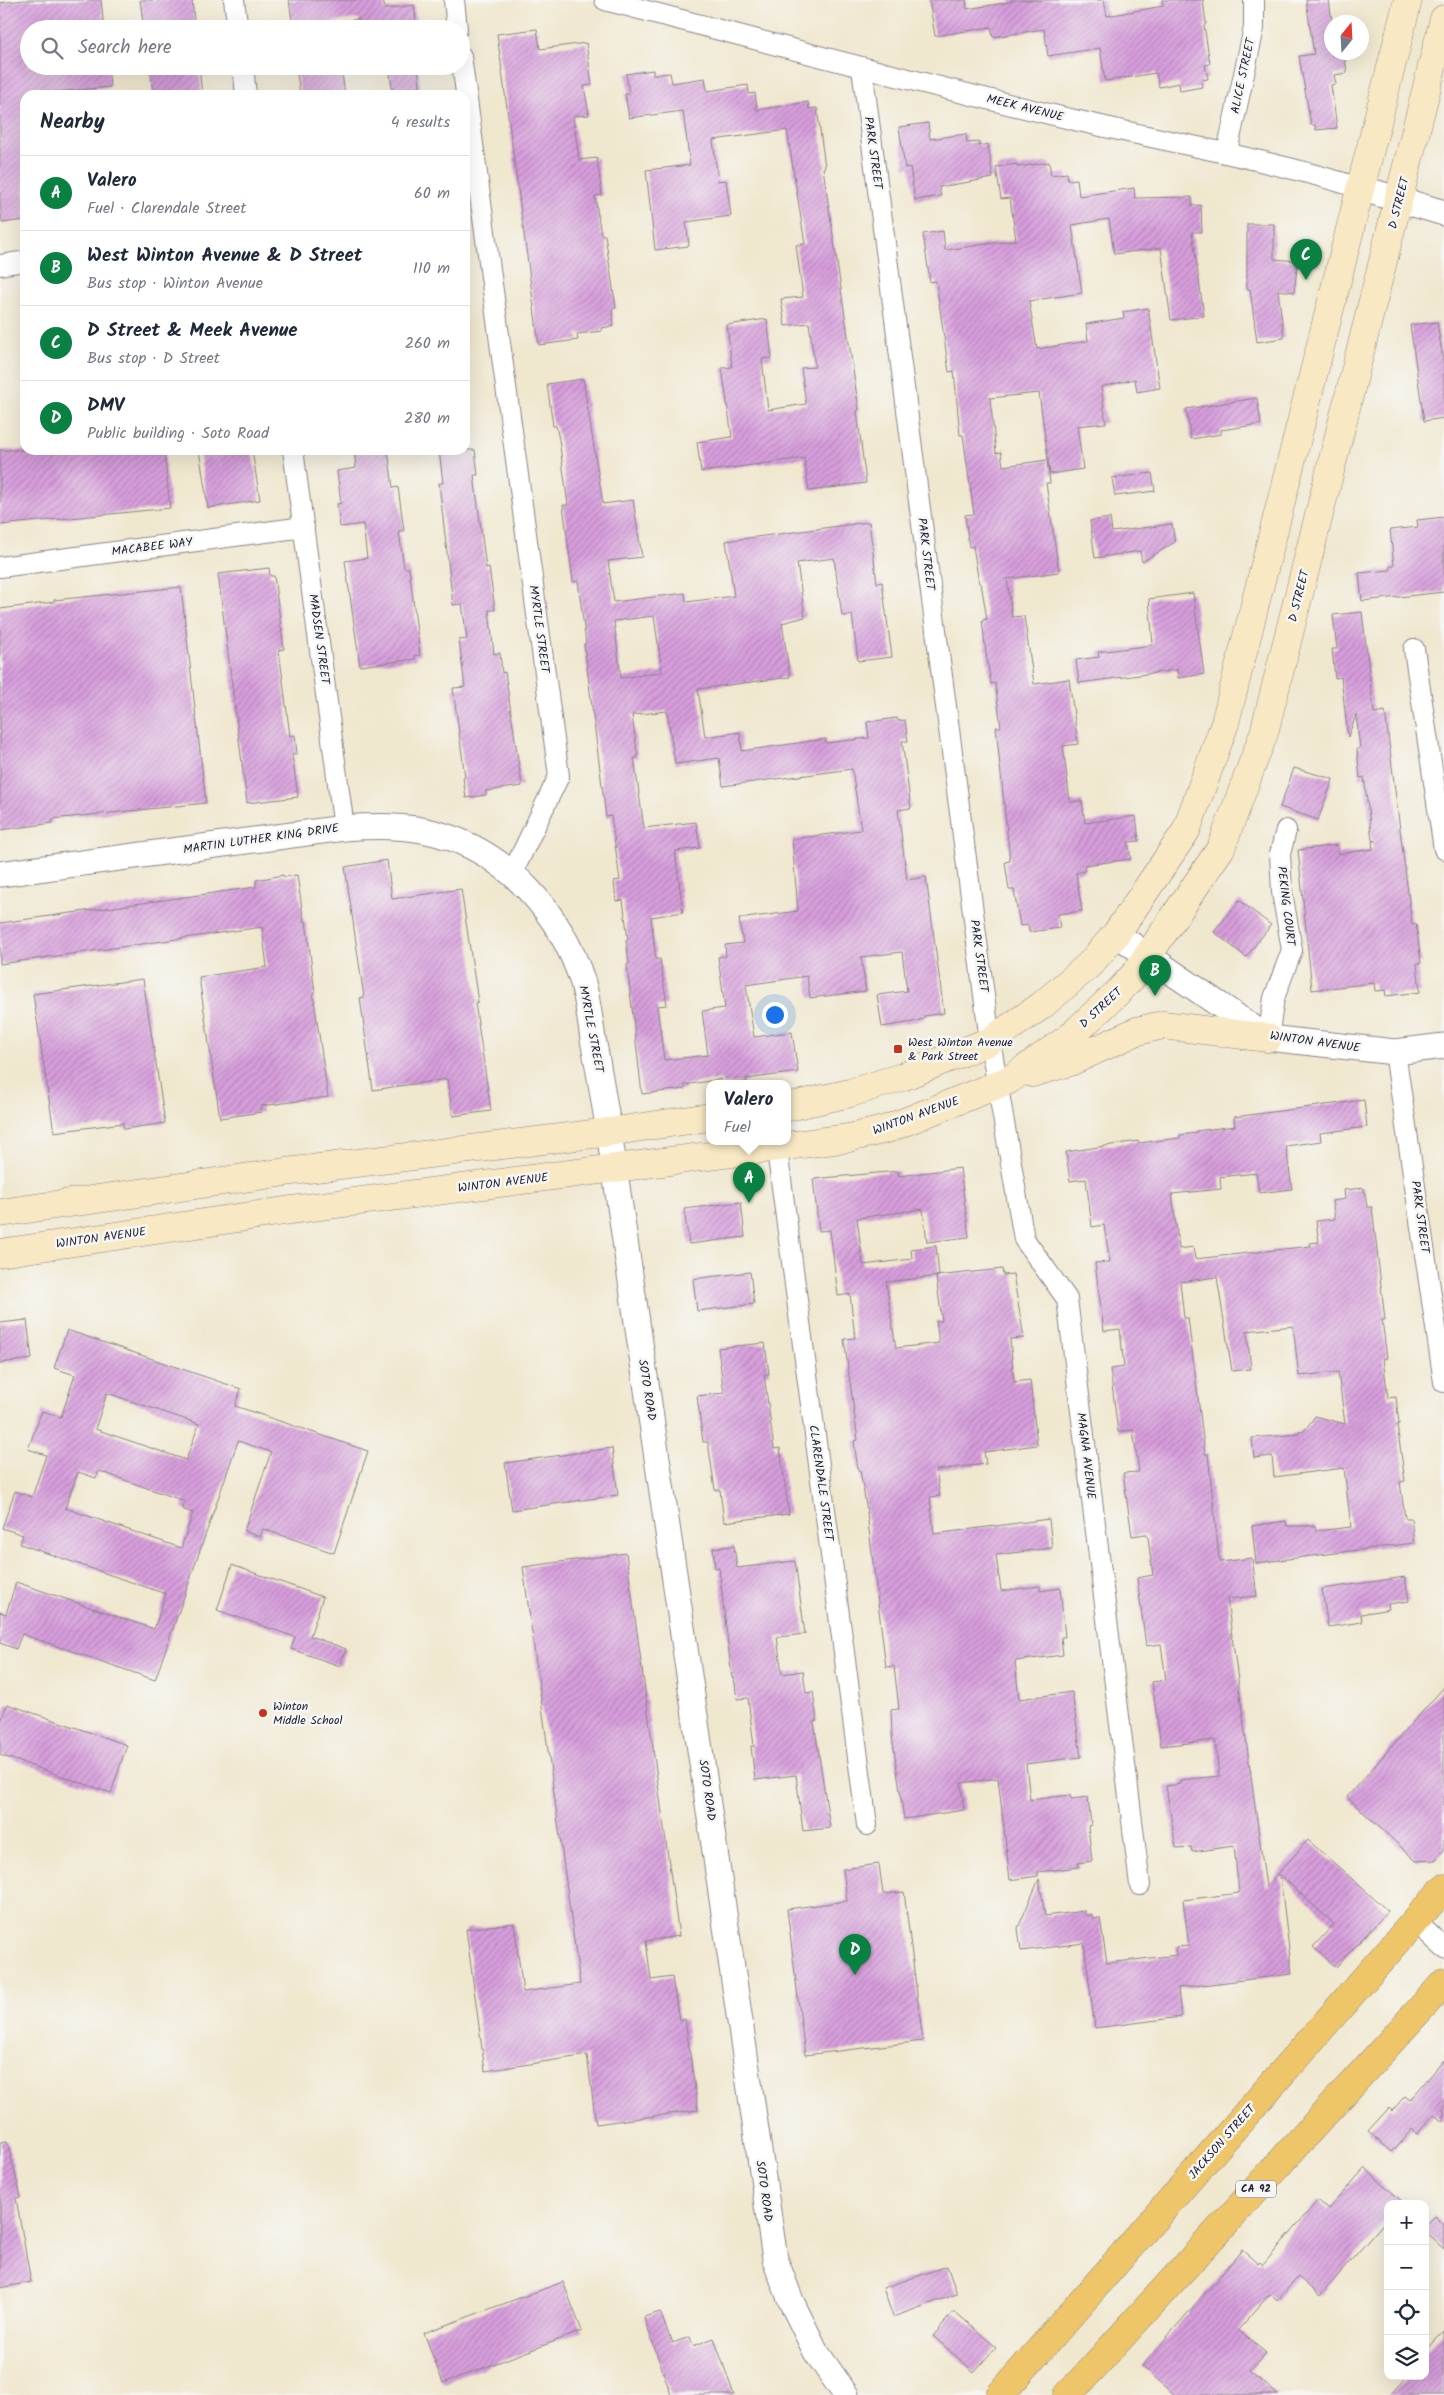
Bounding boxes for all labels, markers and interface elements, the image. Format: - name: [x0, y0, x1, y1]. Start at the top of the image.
- north arrow: [1324, 15, 1369, 60]
- search box: [20, 20, 470, 75]
- text: Search here: [78, 33, 172, 63]
- icon: search: [38, 34, 66, 62]
- street label: ALICE STREET: [1226, 35, 1261, 116]
- street label: MEEK AVENUE: [985, 89, 1066, 127]
- text: Nearby: [40, 106, 105, 139]
- text: 4 results: [391, 110, 450, 135]
- street label: PARK STREET: [859, 116, 888, 192]
- text: Valero: [87, 166, 137, 196]
- street label: D STREET: [1383, 174, 1415, 231]
- text: A: [51, 181, 61, 206]
- text: 60 m: [414, 181, 450, 206]
- text: Fuel · Clarendale Street: [87, 196, 246, 221]
- pin: C: [1290, 239, 1322, 280]
- text: West Winton Avenue & D Street: [87, 241, 362, 271]
- text: B: [51, 256, 61, 281]
- text: 110 m: [413, 256, 450, 281]
- text: Bus stop · Winton Avenue: [87, 271, 263, 296]
- text: D Street & Meek Avenue: [87, 316, 297, 346]
- text: C: [51, 331, 61, 356]
- text: 260 m: [405, 331, 450, 356]
- text: Bus stop · D Street: [87, 346, 220, 371]
- text: DMV: [87, 391, 124, 421]
- text: D: [51, 406, 61, 431]
- text: 280 m: [404, 406, 450, 431]
- text: Public building · Soto Road: [87, 421, 269, 446]
- street label: PARK STREET: [912, 517, 940, 593]
- street label: MACABEE WAY: [110, 532, 195, 561]
- street label: D STREET: [1283, 567, 1315, 624]
- street label: MYRTLE STREET: [523, 584, 555, 676]
- street label: MADSEN STREET: [303, 593, 335, 687]
- street label: MARTIN LUTHER KING DRIVE: [182, 819, 341, 859]
- street label: PEKING COURT: [1272, 865, 1300, 948]
- street label: PARK STREET: [965, 919, 994, 995]
- pin: B: [1139, 955, 1171, 996]
- street label: D STREET: [1075, 982, 1128, 1033]
- street label: MYRTLE STREET: [573, 984, 609, 1076]
- your location: [762, 1002, 788, 1028]
- street label: WINTON AVENUE: [1269, 1026, 1362, 1058]
- place label: West Winton Avenue & Park Street: [908, 1033, 1013, 1066]
- marker: West Winton Avenue & Park Street: [892, 1043, 904, 1055]
- popup: [706, 1080, 791, 1145]
- text: Valero: [724, 1085, 773, 1115]
- street label: WINTON AVENUE: [870, 1091, 963, 1140]
- text: Fuel: [724, 1115, 751, 1140]
- pin: A: [733, 1162, 765, 1203]
- street label: WINTON AVENUE: [457, 1168, 550, 1198]
- street label: PARK STREET: [1406, 1180, 1435, 1256]
- street label: WINTON AVENUE: [55, 1222, 148, 1254]
- street label: SOTO ROAD: [633, 1358, 661, 1422]
- street label: MAGNA AVENUE: [1071, 1411, 1101, 1501]
- street label: CLARENDALE STREET: [803, 1424, 839, 1544]
- place label: Winton Middle School: [273, 1697, 342, 1730]
- marker: Winton Middle School: [257, 1707, 269, 1719]
- street label: SOTO ROAD: [693, 1758, 721, 1822]
- pin: D: [839, 1934, 871, 1975]
- street label: JACKSON STREET: [1184, 2099, 1261, 2184]
- street label: SOTO ROAD: [750, 2159, 778, 2223]
- road number: CA 92: [1236, 2180, 1276, 2198]
- map controls: [1384, 2200, 1429, 2380]
- button: +: [1384, 2200, 1429, 2245]
- button: −: [1384, 2245, 1429, 2290]
- button: locate: [1384, 2290, 1429, 2335]
- button: layers: [1384, 2335, 1429, 2380]

